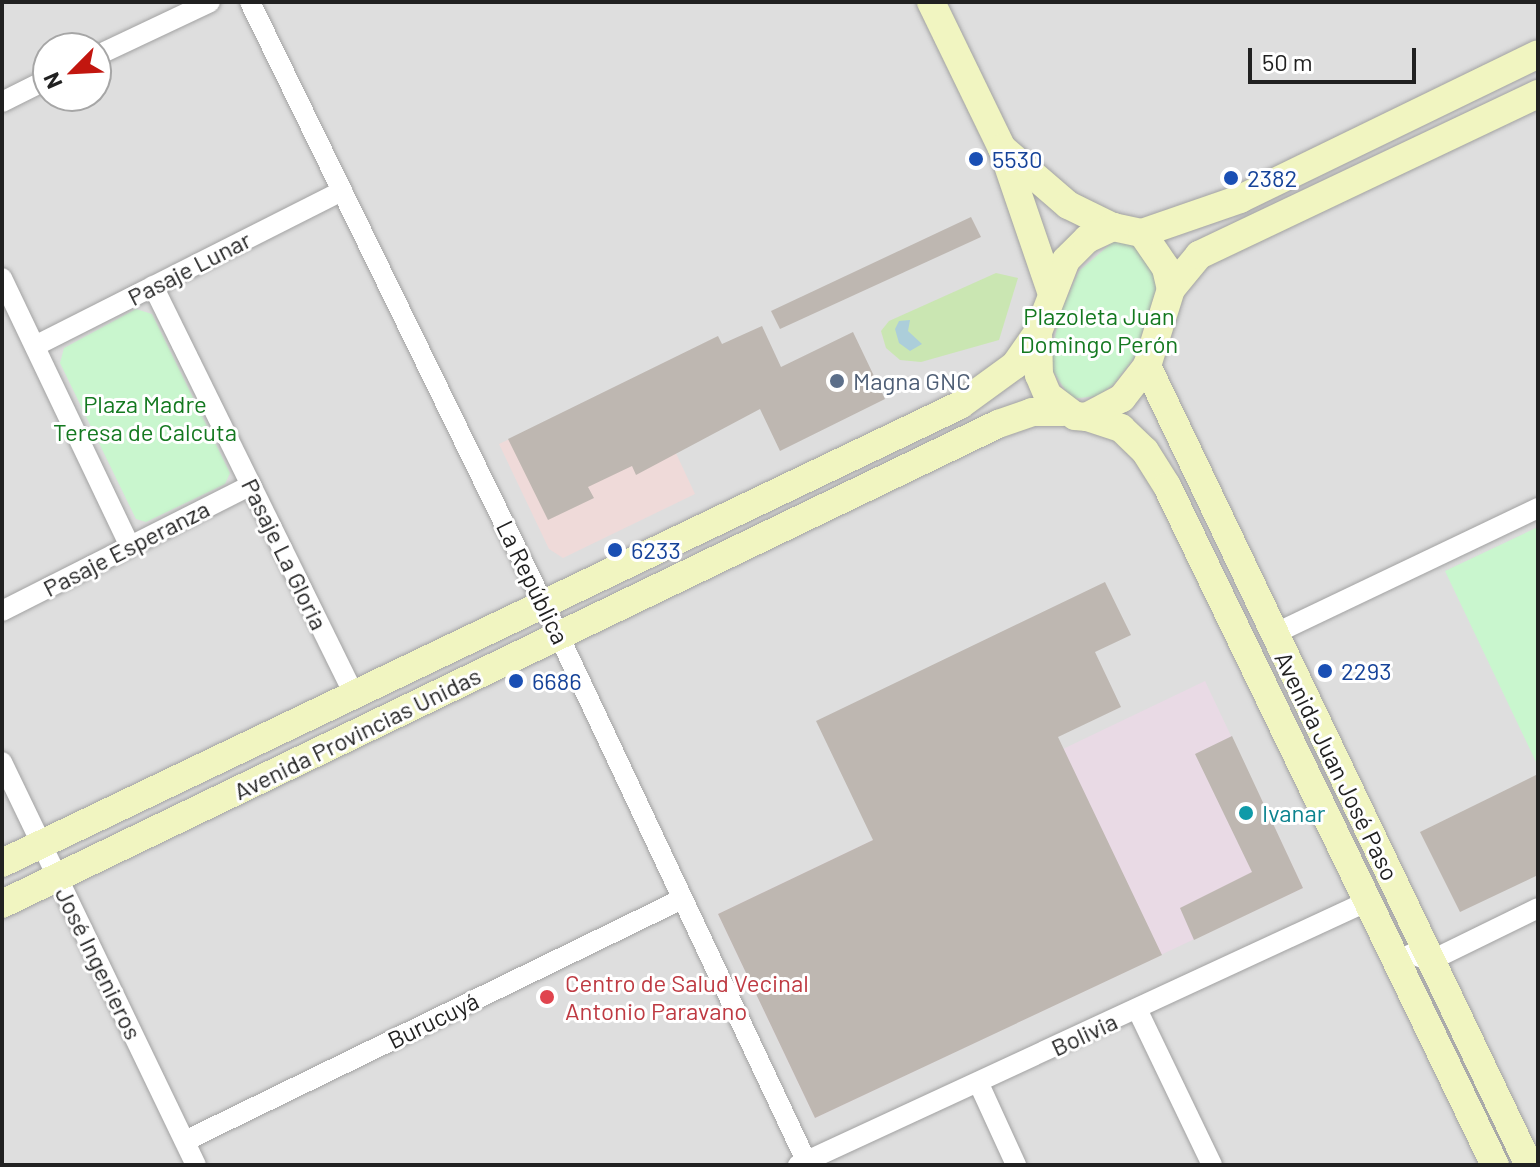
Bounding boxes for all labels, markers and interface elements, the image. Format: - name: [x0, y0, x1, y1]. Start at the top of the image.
- north arrow: [32, 32, 112, 112]
- scale bar: [1252, 32, 1420, 82]
- text: 50 m: [1262, 47, 1313, 76]
- text: N: [37, 69, 67, 93]
- place label: 5530: [992, 145, 1043, 173]
- marker: 5530: [967, 150, 985, 168]
- place label: 2382: [1247, 164, 1297, 192]
- marker: 2382: [1222, 169, 1240, 187]
- street label: Pasaje Lunar: [123, 225, 255, 311]
- park label: Plazoleta Juan Domingo Perón: [1020, 302, 1178, 358]
- place label: Magna GNC: [853, 367, 971, 395]
- marker: Magna GNC: [828, 372, 846, 390]
- park label: Plaza Madre Teresa de Calcuta: [53, 390, 237, 446]
- street label: Pasaje La Gloria: [236, 474, 334, 634]
- street label: Pasaje Esperanza: [38, 494, 214, 602]
- street label: La República: [491, 516, 575, 648]
- place label: 6233: [631, 536, 681, 564]
- marker: 6233: [606, 541, 624, 559]
- street label: Avenida Juan José Paso: [1269, 647, 1405, 885]
- place label: 2293: [1341, 657, 1392, 685]
- street label: Avenida Provincias Unidas: [229, 661, 485, 805]
- marker: 2293: [1316, 662, 1334, 680]
- place label: 6686: [532, 667, 582, 695]
- marker: 6686: [507, 672, 525, 690]
- place label: Ivanar: [1262, 799, 1326, 827]
- marker: Ivanar: [1237, 804, 1255, 822]
- street label: José Ingenieros: [50, 882, 148, 1044]
- place label: Centro de Salud Vecinal Antonio Paravano: [565, 969, 809, 1025]
- street label: Burucuyá: [383, 986, 483, 1054]
- marker: Centro de Salud Vecinal Antonio Paravano: [536, 986, 558, 1008]
- street label: Bolivia: [1046, 1006, 1122, 1062]

